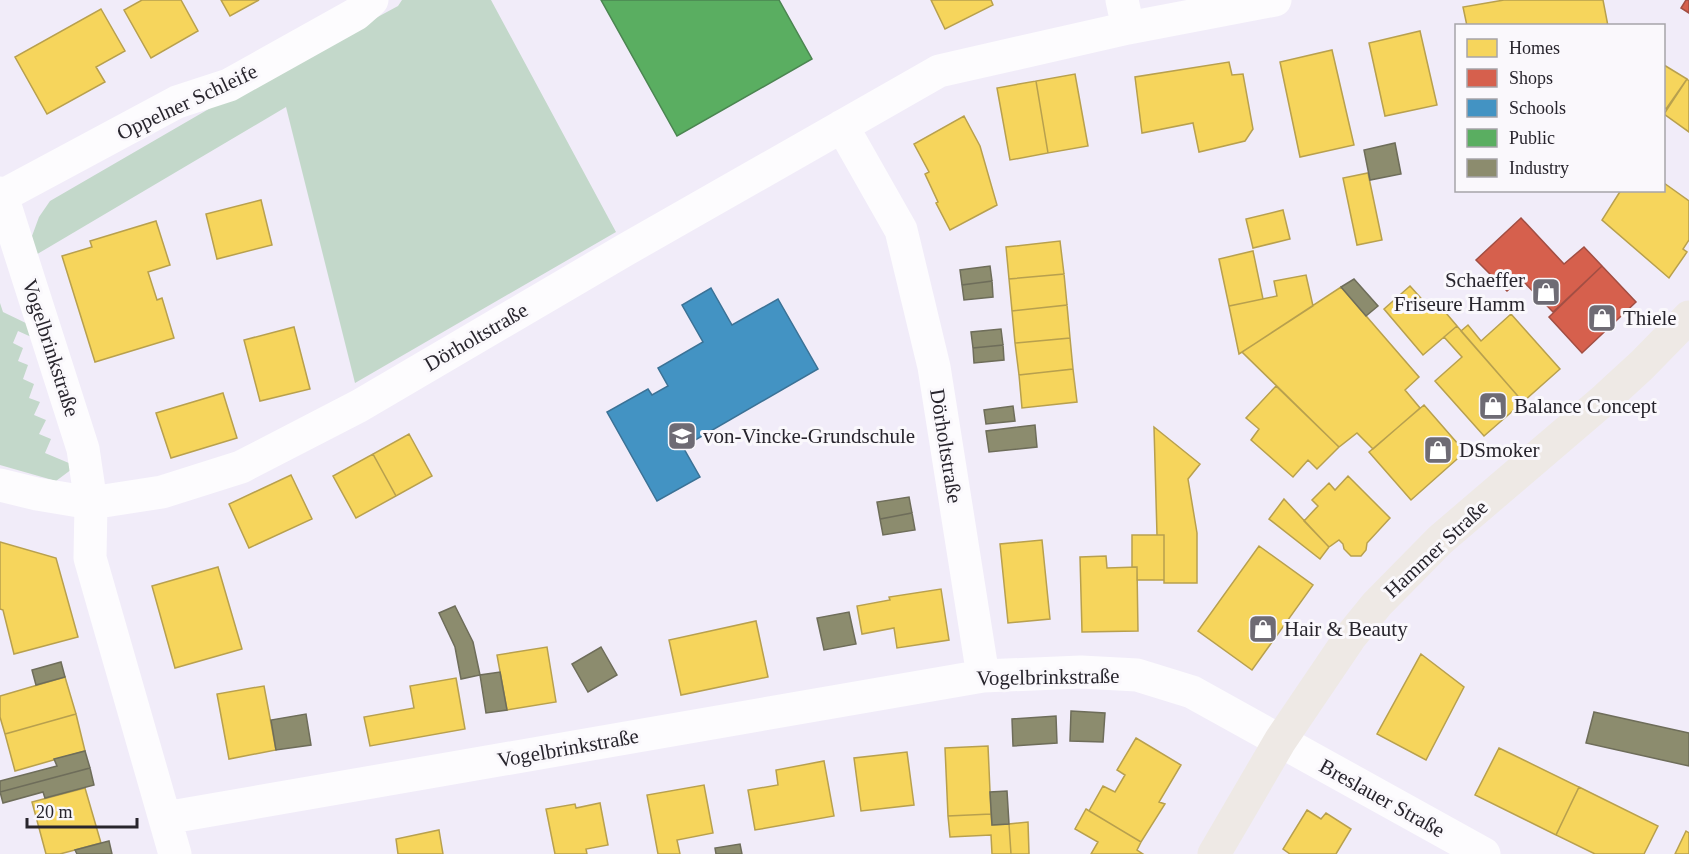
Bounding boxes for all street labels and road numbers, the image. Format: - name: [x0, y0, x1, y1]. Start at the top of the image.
- street label: Oppelner Schleife: [113, 59, 261, 145]
- street label: Vogelbrinkstraße: [17, 276, 85, 420]
- street label: Dörholtstraße: [420, 298, 532, 376]
- street label: Dörholtstraße: [925, 387, 967, 505]
- street label: Hammer Straße: [1379, 495, 1493, 603]
- street label: Vogelbrinkstraße: [976, 664, 1120, 690]
- street label: Vogelbrinkstraße: [495, 724, 641, 772]
- street label: Breslauer Straße: [1315, 754, 1449, 842]

